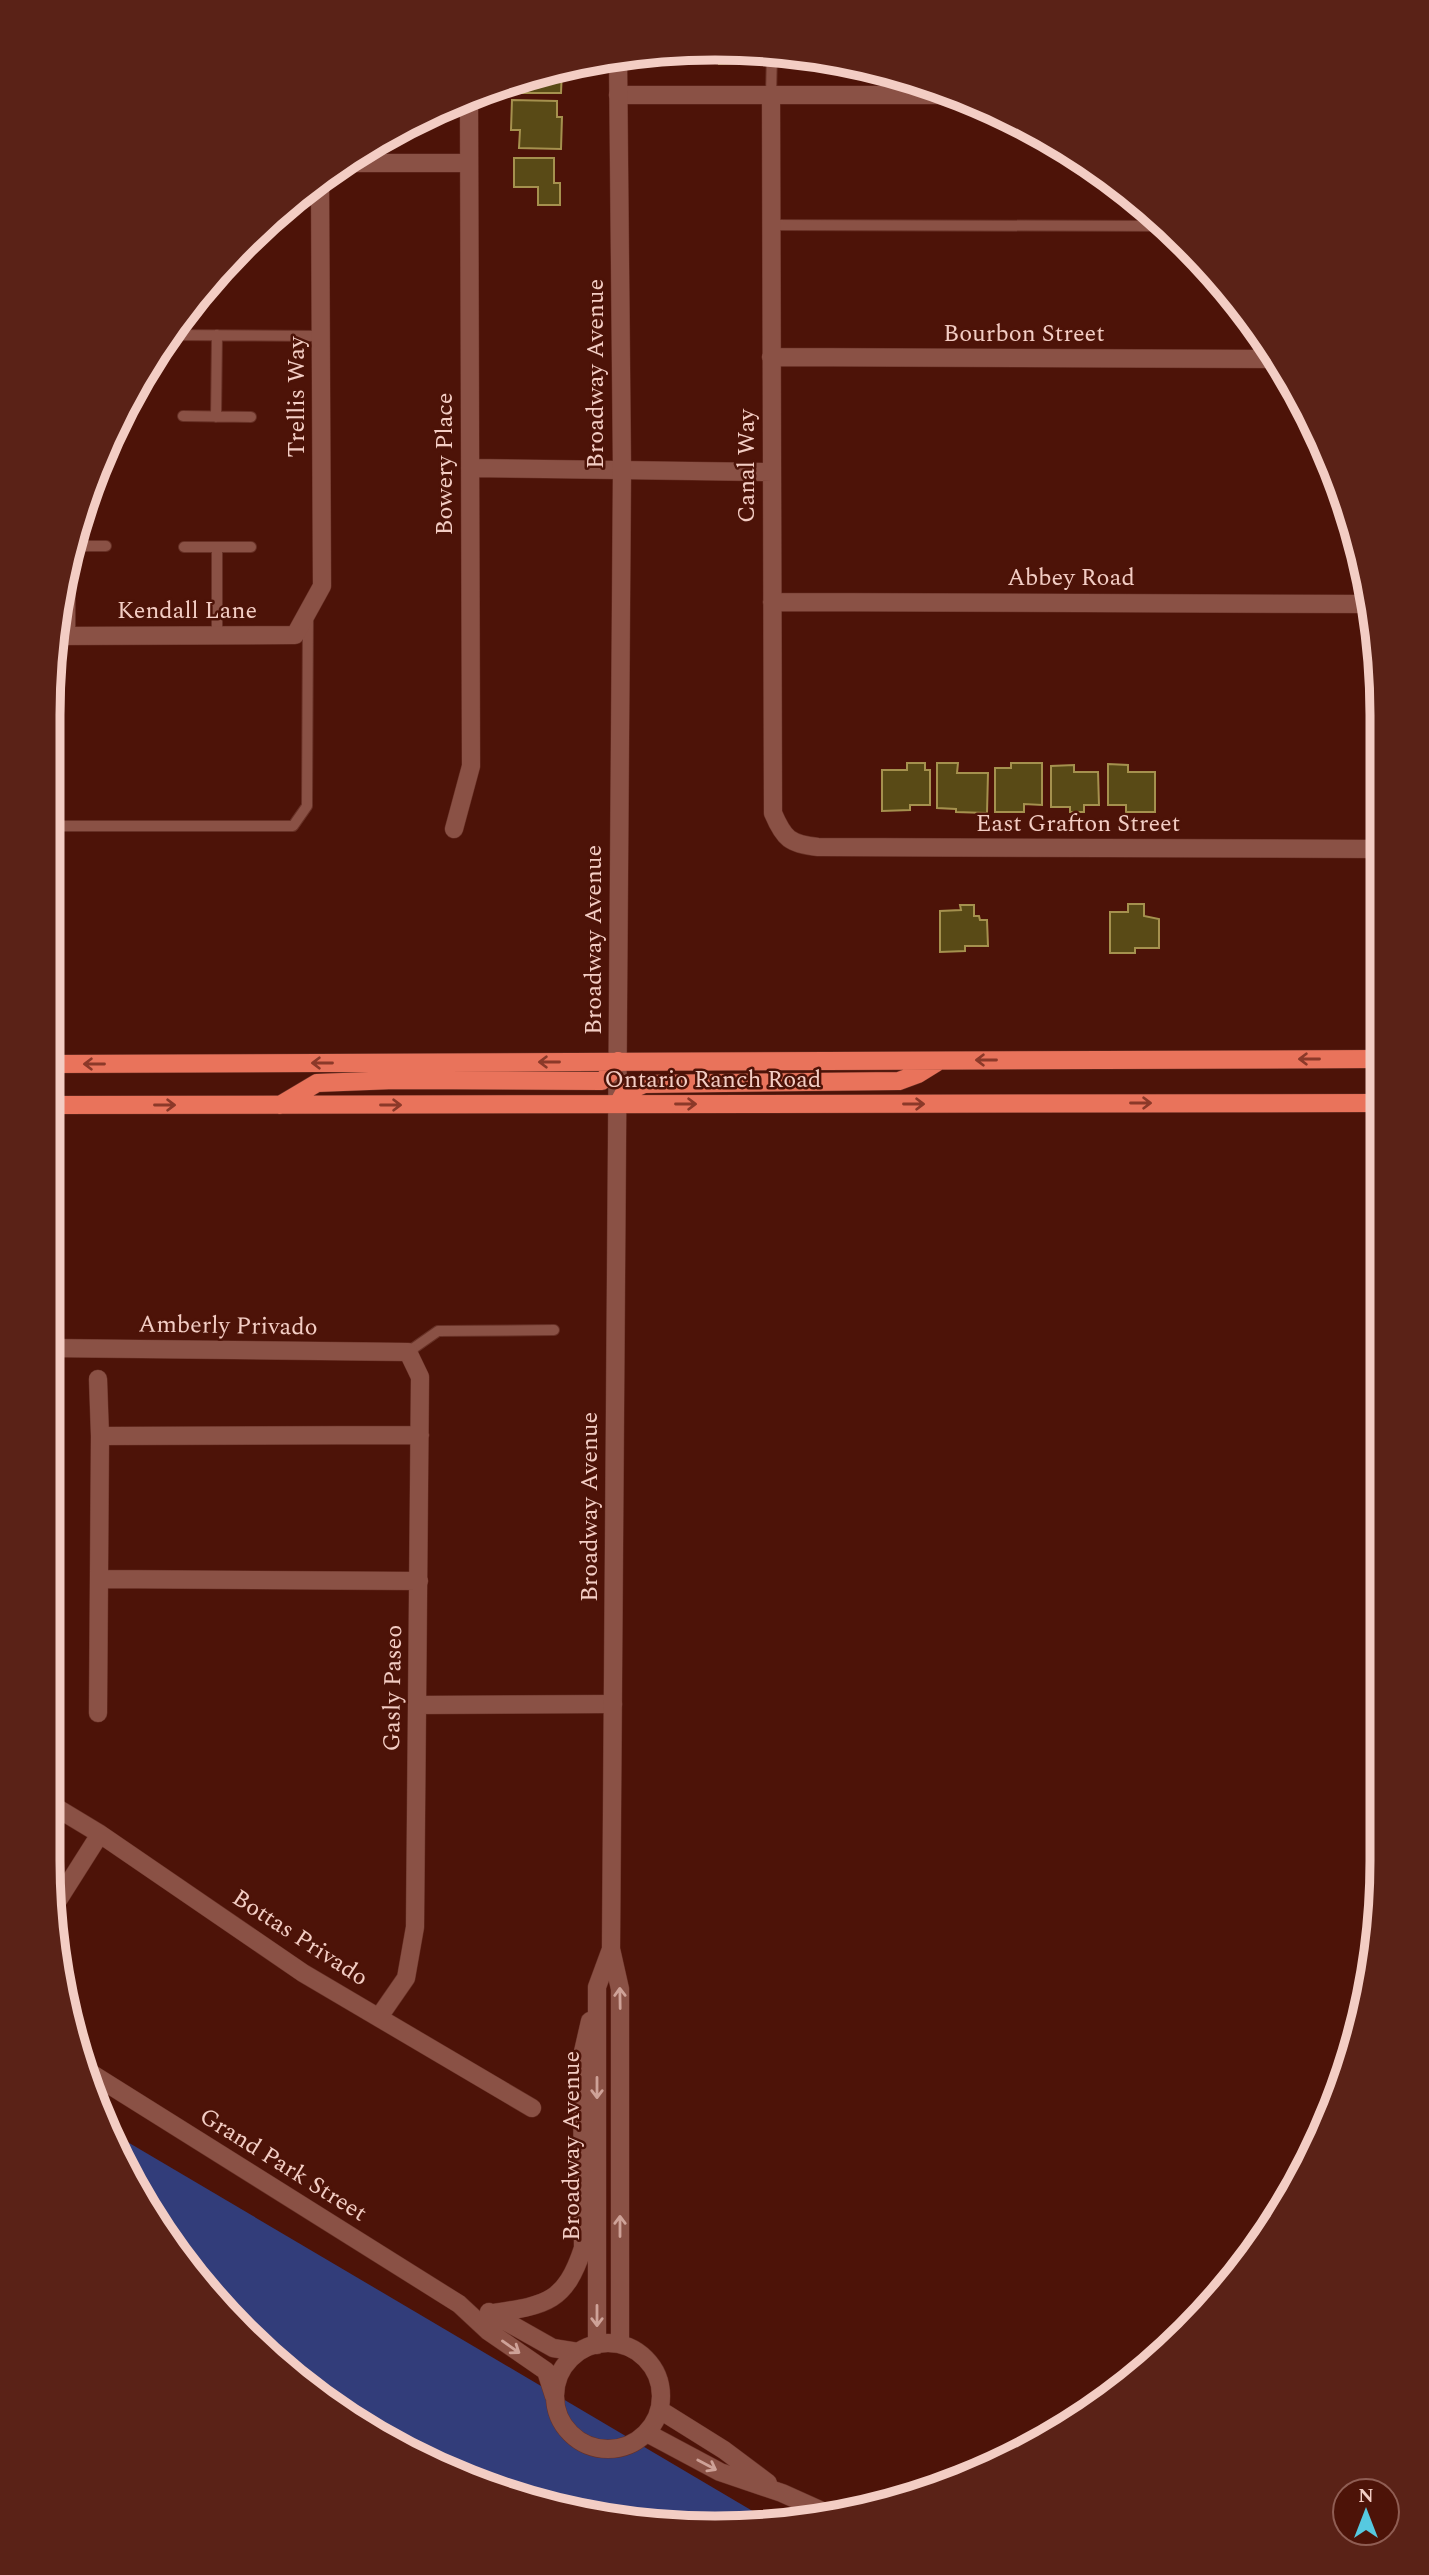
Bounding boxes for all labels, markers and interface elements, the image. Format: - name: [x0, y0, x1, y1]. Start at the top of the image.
- street label: Broadway Avenue: [578, 279, 614, 469]
- street label: Bourbon Street: [943, 316, 1105, 352]
- street label: Trellis Way: [279, 335, 315, 457]
- street label: Bowery Place: [427, 393, 463, 535]
- street label: Canal Way: [729, 408, 765, 523]
- street label: Abbey Road: [1007, 560, 1135, 596]
- street label: Kendall Lane: [117, 593, 257, 629]
- street label: East Grafton Street: [976, 806, 1180, 842]
- street label: Broadway Avenue: [576, 845, 612, 1035]
- one-way arrow: [1298, 1052, 1321, 1066]
- one-way arrow: [975, 1053, 998, 1067]
- one-way arrow: [538, 1055, 561, 1069]
- one-way arrow: [311, 1056, 334, 1070]
- one-way arrow: [83, 1057, 106, 1070]
- street label: Ontario Ranch Road: [605, 1062, 821, 1098]
- one-way arrow: [1129, 1096, 1152, 1110]
- one-way arrow: [674, 1097, 697, 1111]
- one-way arrow: [902, 1097, 925, 1111]
- one-way arrow: [154, 1098, 177, 1112]
- one-way arrow: [379, 1098, 402, 1112]
- street label: Amberly Privado: [138, 1306, 318, 1346]
- street label: Broadway Avenue: [572, 1412, 608, 1602]
- street label: Gasly Paseo: [374, 1624, 412, 1752]
- street label: Bottas Privado: [225, 1880, 375, 1996]
- one-way arrow: [613, 1987, 627, 2010]
- street label: Broadway Avenue: [554, 2051, 590, 2241]
- one-way arrow: [590, 2077, 604, 2100]
- street label: Grand Park Street: [192, 2099, 374, 2231]
- one-way arrow: [613, 2214, 627, 2237]
- one-way arrow: [590, 2304, 604, 2327]
- one-way arrow: [501, 2340, 521, 2354]
- one-way arrow: [696, 2459, 717, 2473]
- north arrow: [1331, 2477, 1401, 2547]
- text: N: [1358, 2482, 1374, 2511]

